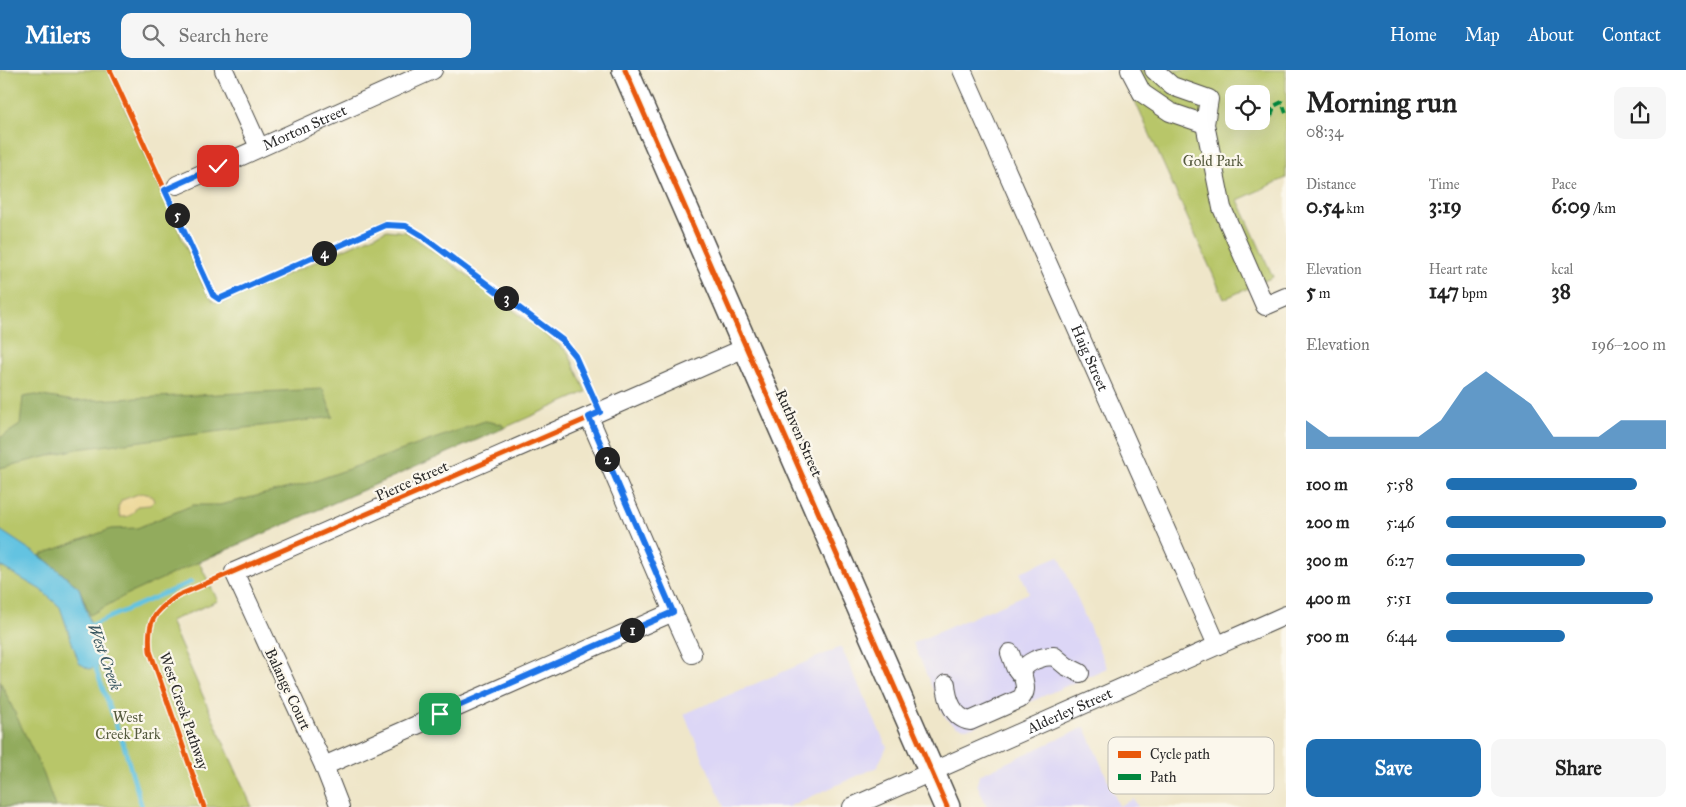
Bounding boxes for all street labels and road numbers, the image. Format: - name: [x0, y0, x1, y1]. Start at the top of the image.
- street label: Morton Street: [260, 101, 350, 154]
- street label: Haig Street: [1067, 322, 1113, 395]
- street label: Ruthven Street: [772, 387, 827, 480]
- street label: Pierce Street: [373, 457, 452, 505]
- street label: Balange Court: [261, 645, 315, 733]
- street label: West Creek Pathway: [155, 650, 213, 773]
- street label: Alderley Street: [1023, 684, 1116, 738]

